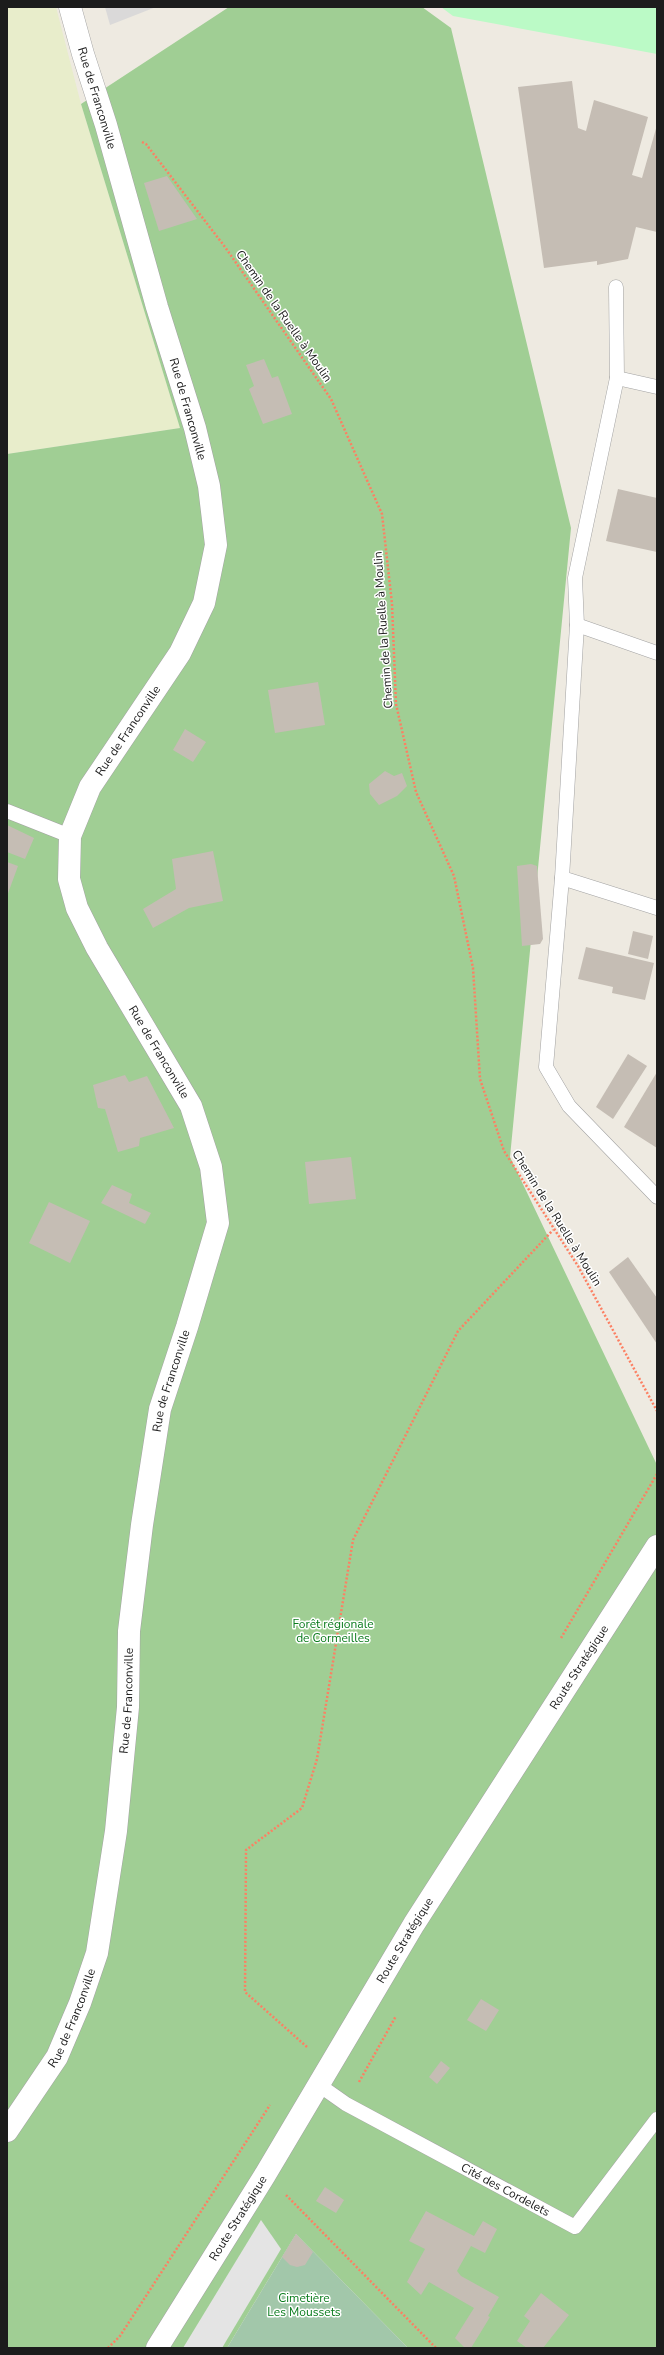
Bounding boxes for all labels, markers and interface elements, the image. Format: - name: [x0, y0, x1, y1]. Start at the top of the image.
- street label: Rue de Franconville: [74, 45, 120, 151]
- street label: Chemin de la Ruelle à Moulin: [232, 247, 336, 385]
- street label: Rue de Franconville: [166, 356, 210, 462]
- street label: Chemin de la Ruelle à Moulin: [370, 551, 396, 709]
- street label: Rue de Franconville: [92, 682, 164, 779]
- street label: Rue de Franconville: [125, 1003, 193, 1101]
- street label: Chemin de la Ruelle à Moulin: [508, 1147, 606, 1289]
- street label: Rue de Franconville: [149, 1328, 194, 1433]
- park label: Forêt régionale de Cormeilles: [292, 1616, 374, 1646]
- street label: Route Stratégique: [546, 1622, 612, 1713]
- street label: Rue de Franconville: [116, 1648, 137, 1754]
- street label: Route Stratégique: [373, 1894, 437, 1986]
- street label: Rue de Franconville: [44, 1966, 99, 2071]
- street label: Cité des Cordelets: [458, 2159, 553, 2220]
- street label: Route Stratégique: [205, 2173, 271, 2264]
- park label: Cimetière Les Moussets: [267, 2290, 341, 2320]

